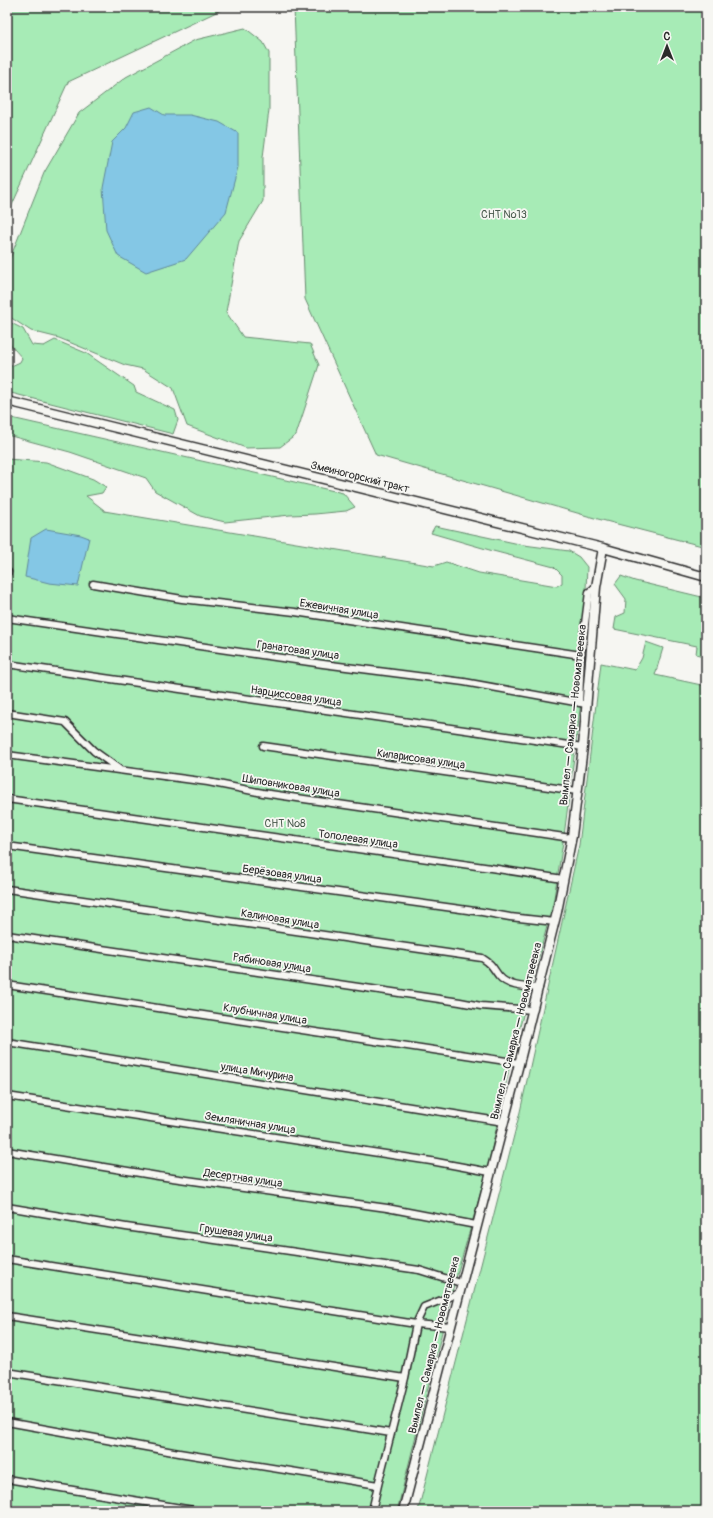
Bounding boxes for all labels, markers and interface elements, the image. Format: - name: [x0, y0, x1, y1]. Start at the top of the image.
- north arrow: [647, 26, 687, 66]
- text: С: [664, 30, 671, 43]
- park label: СНТ №13: [481, 208, 527, 221]
- street label: Змеиногорский тракт: [309, 458, 411, 496]
- street label: Ежевичная улица: [299, 596, 379, 622]
- street label: Вымпел — Самарка — Новоматвеевка: [557, 624, 589, 806]
- street label: Гранатовая улица: [256, 638, 340, 662]
- street label: Нарциссовая улица: [250, 683, 342, 709]
- street label: Кипарисовая улица: [376, 746, 466, 772]
- street label: Шиповниковая улица: [241, 772, 341, 800]
- park label: СНТ №8: [264, 817, 306, 830]
- street label: Тополевая улица: [317, 827, 399, 851]
- street label: Берёзовая улица: [242, 862, 322, 886]
- street label: Калиновая улица: [240, 906, 320, 932]
- street label: Вымпел — Самарка — Новоматвеевка: [488, 941, 544, 1121]
- street label: Рябиновая улица: [232, 950, 312, 976]
- street label: Клубничная улица: [222, 1001, 308, 1027]
- street label: улица Мичурина: [219, 1060, 294, 1084]
- street label: Земляничная улица: [204, 1109, 296, 1137]
- street label: Десертная улица: [202, 1166, 283, 1190]
- street label: Грушевая улица: [199, 1221, 273, 1245]
- street label: Вымпел — Самарка — Новоматвеевка: [406, 1255, 462, 1435]

